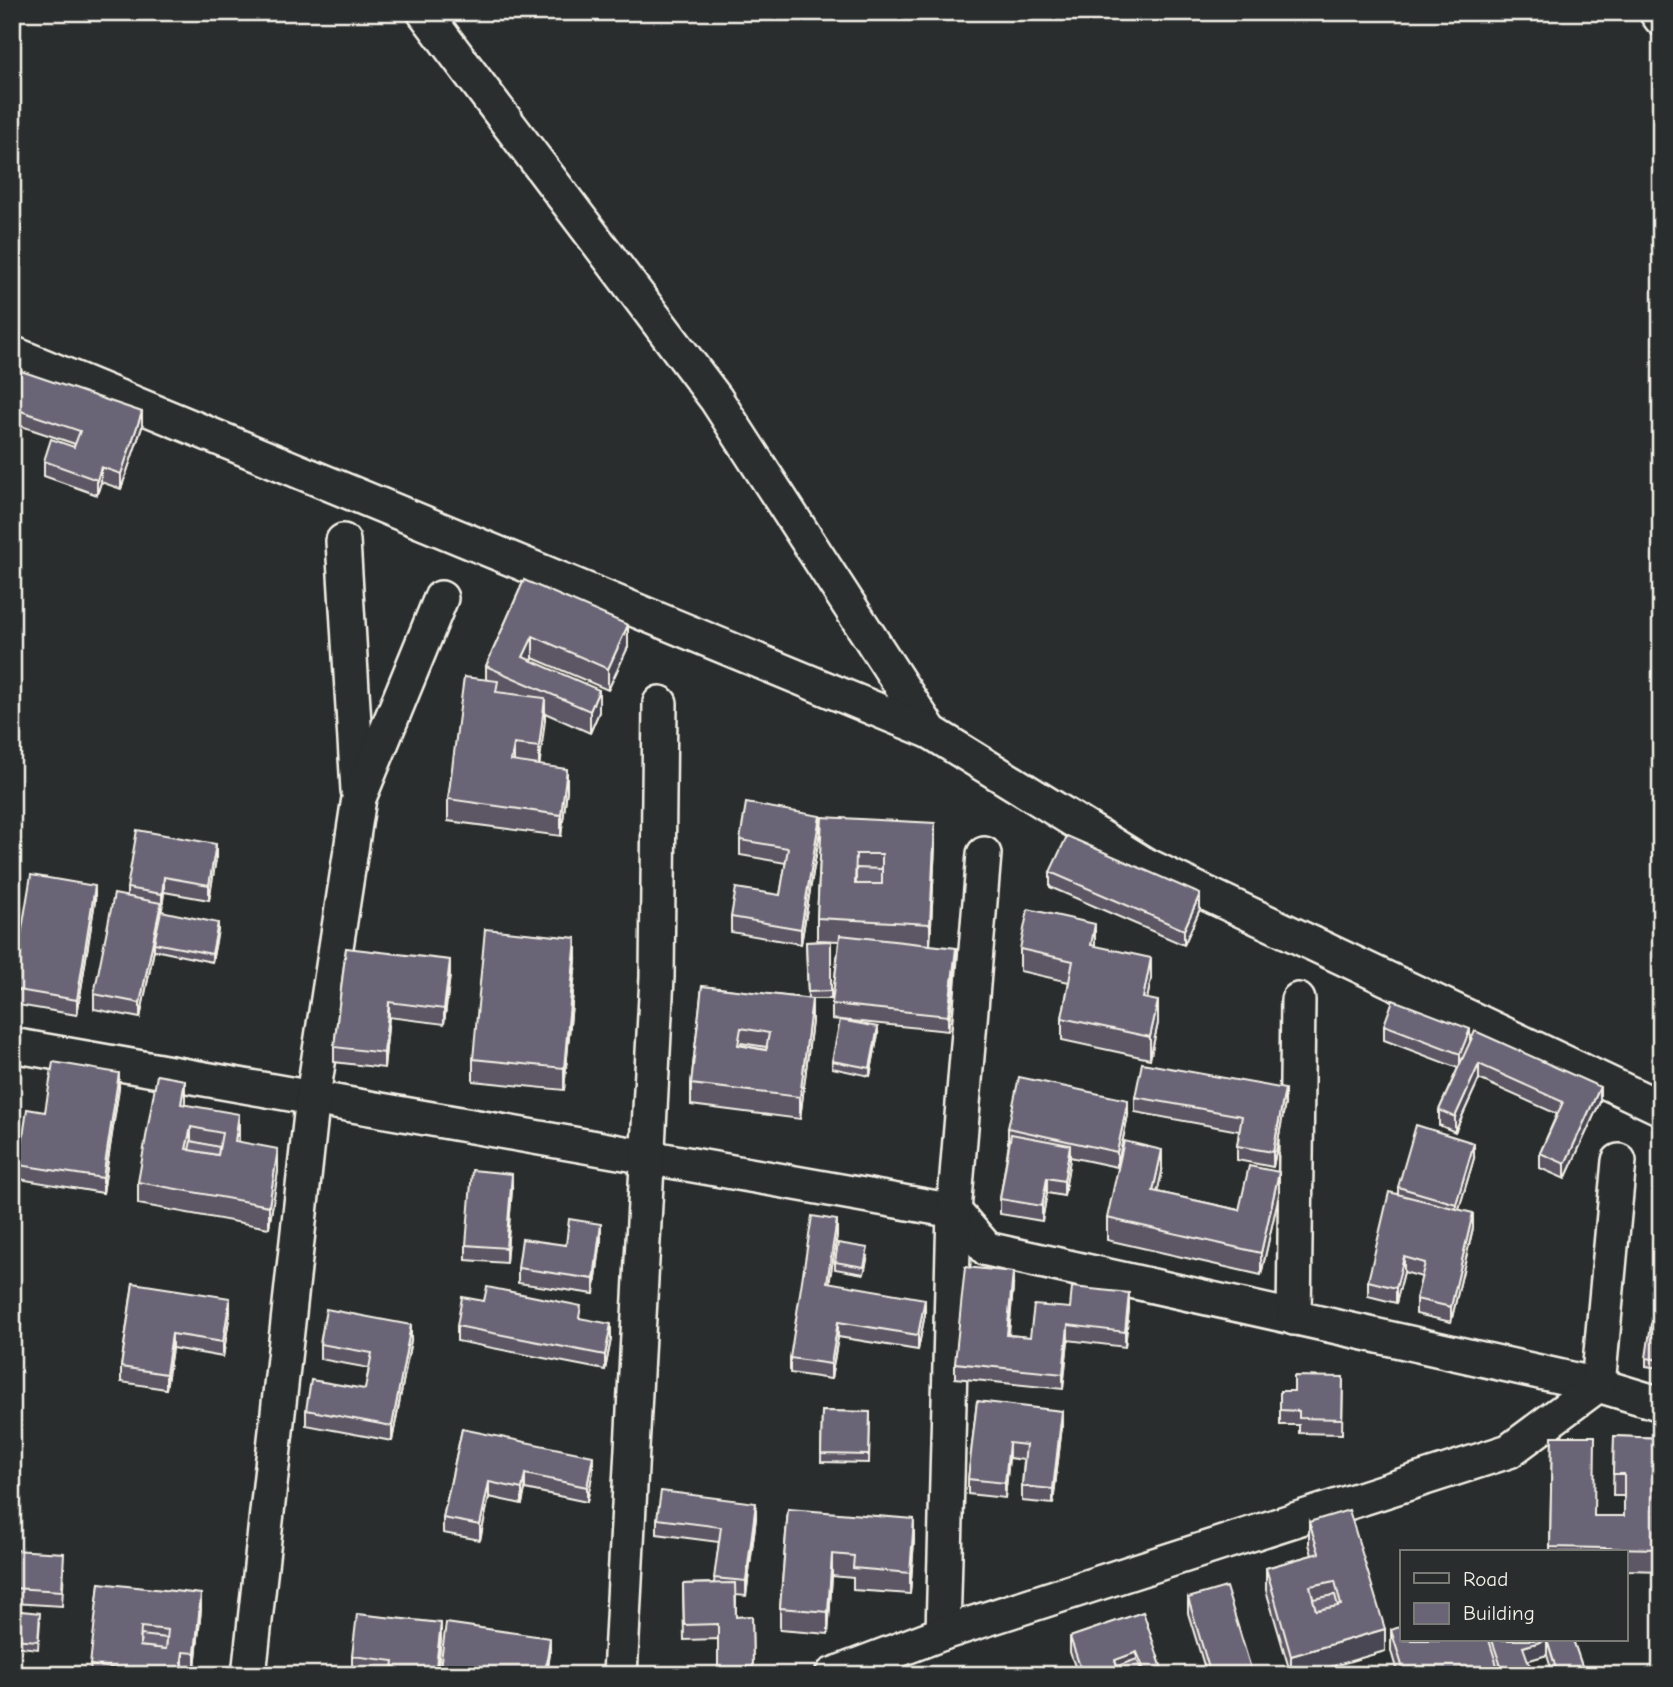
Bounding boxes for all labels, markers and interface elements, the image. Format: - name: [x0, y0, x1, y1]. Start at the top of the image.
- legend: [1400, 1550, 1628, 1642]
- text: Road: [1463, 1567, 1508, 1591]
- text: Building: [1463, 1601, 1535, 1625]

